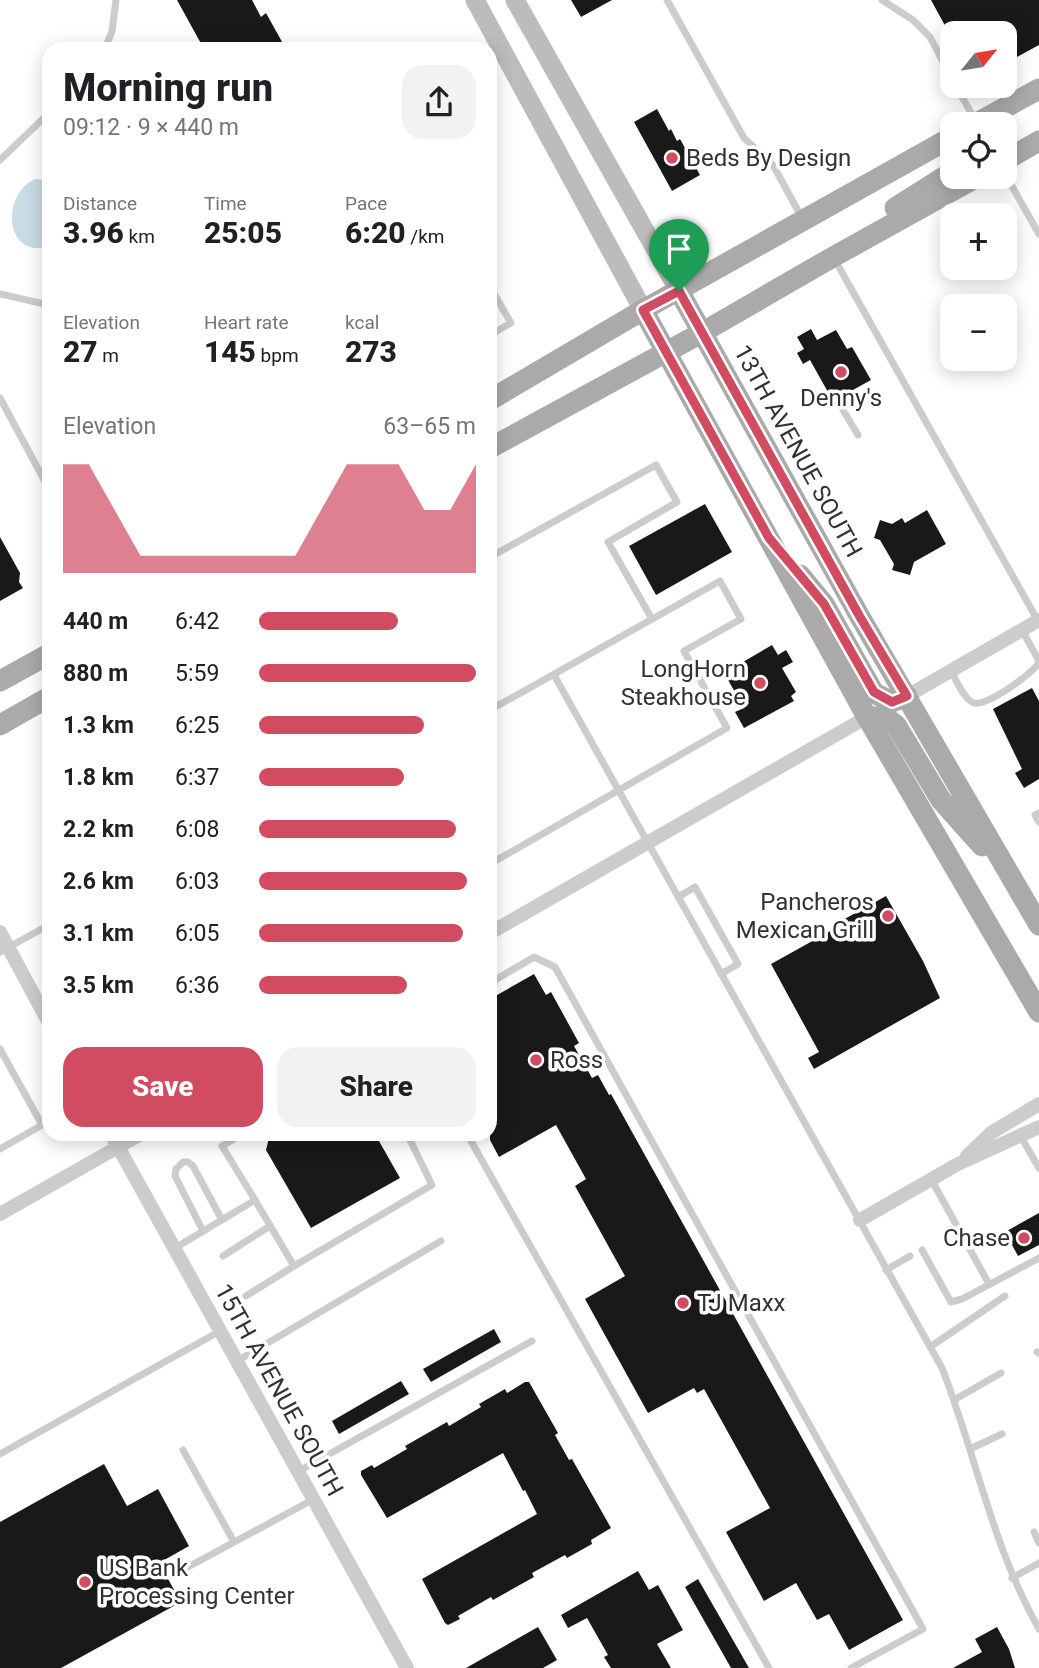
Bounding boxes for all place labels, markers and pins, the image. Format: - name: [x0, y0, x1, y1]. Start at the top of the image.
- place label: Beds By Design: [686, 144, 851, 172]
- marker: Beds By Design: [664, 150, 680, 166]
- pin: [649, 219, 709, 291]
- marker: Denny's: [833, 364, 849, 380]
- place label: Denny's: [800, 384, 882, 412]
- place label: LongHorn Steakhouse: [621, 655, 746, 711]
- marker: LongHorn Steakhouse: [752, 675, 768, 691]
- place label: Pancheros Mexican Grill: [736, 888, 874, 944]
- marker: Pancheros Mexican Grill: [880, 908, 896, 924]
- place label: Ross: [550, 1046, 603, 1074]
- marker: Ross: [528, 1052, 544, 1068]
- place label: Chase: [943, 1224, 1010, 1252]
- marker: Chase: [1016, 1230, 1032, 1246]
- place label: TJ Maxx: [697, 1289, 786, 1317]
- marker: TJ Maxx: [675, 1295, 691, 1311]
- place label: US Bank Processing Center: [99, 1554, 295, 1610]
- marker: US Bank Processing Center: [77, 1574, 93, 1590]

